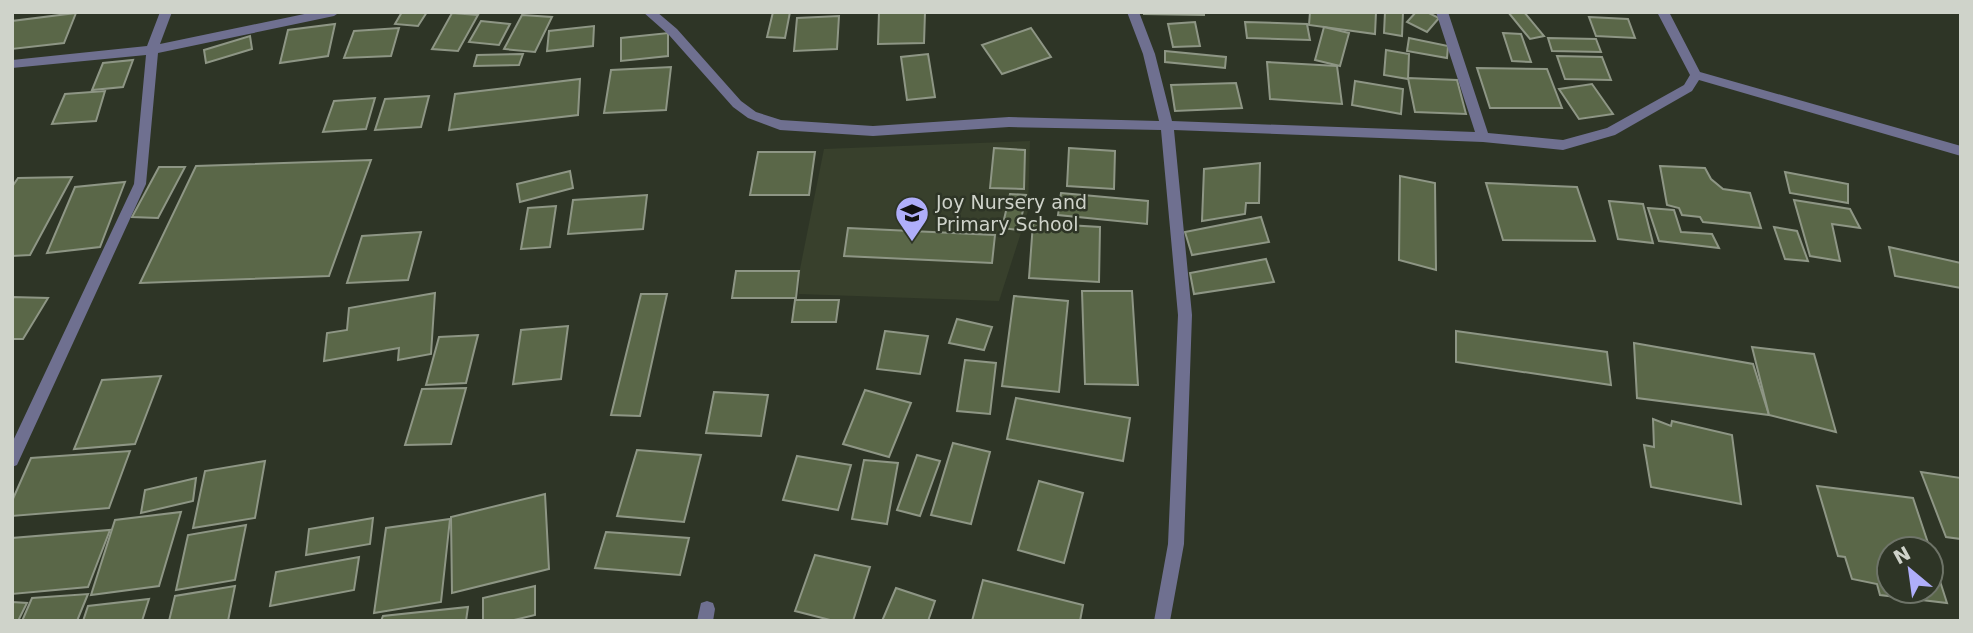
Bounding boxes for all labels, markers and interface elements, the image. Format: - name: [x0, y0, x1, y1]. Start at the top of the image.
- place label: Joy Nursery and Primary School: [935, 191, 1087, 235]
- school or university icon: Joy Nursery and Primary School: [893, 194, 931, 243]
- north arrow: [1875, 535, 1945, 605]
- text: N: [1889, 542, 1914, 569]

